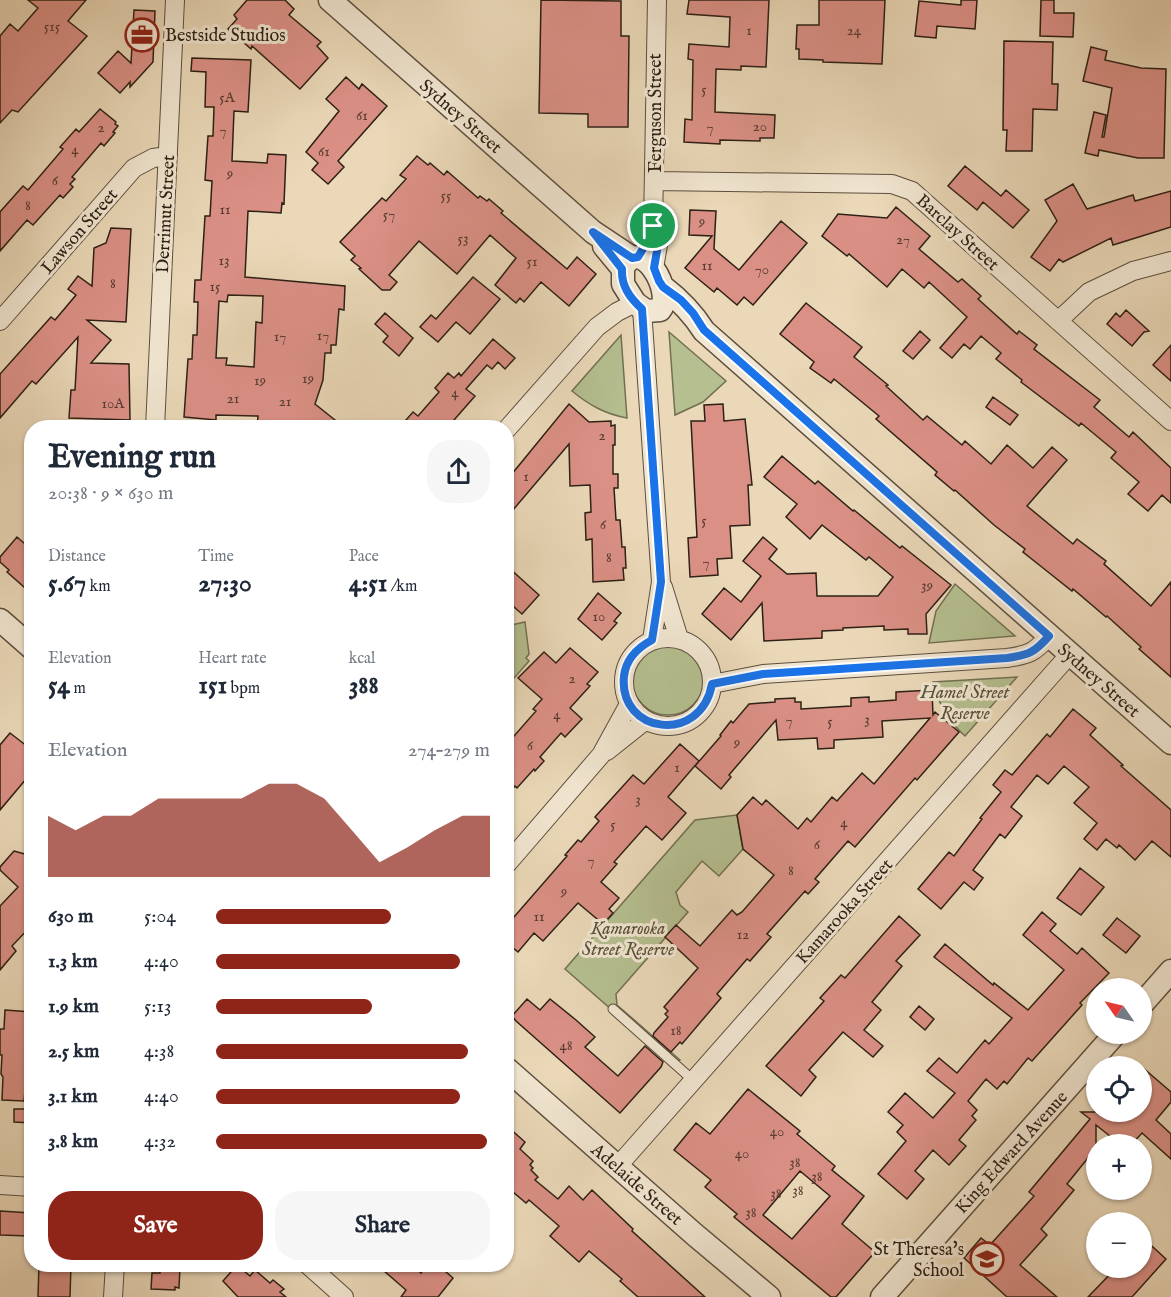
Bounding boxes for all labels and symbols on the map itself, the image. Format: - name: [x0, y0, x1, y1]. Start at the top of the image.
- house number: 515: [44, 17, 61, 36]
- office icon: Bestside Studios: [124, 17, 160, 53]
- house number: 1: [746, 21, 752, 40]
- house number: 24: [847, 21, 862, 40]
- place label: Bestside Studios: [165, 25, 286, 48]
- street label: Ferguson Street: [645, 53, 668, 173]
- street label: Sydney Street: [414, 75, 506, 159]
- house number: 5: [701, 80, 707, 99]
- house number: 5A: [219, 88, 236, 107]
- house number: 61: [356, 106, 368, 125]
- house number: 20: [753, 117, 767, 136]
- house number: 2: [97, 118, 105, 137]
- house number: 7: [706, 118, 714, 137]
- house number: 7: [219, 121, 227, 140]
- house number: 4: [71, 140, 79, 159]
- house number: 61: [318, 142, 330, 161]
- street label: Derrimut Street: [152, 154, 181, 274]
- house number: 9: [226, 164, 233, 183]
- house number: 6: [52, 171, 59, 190]
- street label: Lawson Street: [37, 184, 124, 280]
- house number: 55: [441, 186, 452, 205]
- street label: Barclay Street: [911, 190, 1003, 276]
- house number: 8: [25, 196, 31, 215]
- house number: 11: [219, 200, 231, 219]
- pin: [627, 200, 678, 251]
- house number: 57: [383, 205, 395, 224]
- house number: 9: [698, 212, 705, 231]
- house number: 53: [457, 229, 469, 248]
- house number: 27: [896, 230, 910, 249]
- house number: 13: [218, 251, 230, 270]
- house number: 51: [526, 252, 538, 271]
- house number: 11: [701, 256, 713, 275]
- house number: 70: [755, 260, 769, 279]
- house number: 8: [110, 274, 116, 293]
- house number: 15: [209, 277, 221, 296]
- house number: 17: [317, 326, 329, 345]
- house number: 17: [274, 327, 286, 346]
- house number: 19: [302, 369, 314, 388]
- house number: 19: [254, 371, 266, 390]
- house number: 4: [451, 383, 459, 402]
- house number: 21: [227, 389, 239, 408]
- house number: 21: [279, 392, 291, 411]
- house number: 10A: [101, 394, 125, 413]
- house number: 2: [598, 426, 606, 445]
- house number: 1: [523, 467, 529, 486]
- house number: 5: [701, 511, 707, 530]
- house number: 6: [600, 515, 607, 534]
- house number: 8: [606, 548, 612, 567]
- house number: 7: [702, 553, 710, 572]
- house number: 39: [921, 576, 933, 595]
- house number: 10: [593, 607, 605, 626]
- street label: Sydney Street: [1052, 639, 1144, 723]
- house number: 2: [568, 669, 576, 688]
- park label: Hamel Street Reserve: [920, 682, 1011, 726]
- house number: 4: [553, 705, 561, 724]
- house number: 3: [864, 710, 870, 729]
- house number: 7: [785, 711, 793, 730]
- house number: 5: [827, 712, 833, 731]
- house number: 9: [733, 733, 740, 752]
- house number: 6: [527, 736, 534, 755]
- house number: 1: [674, 758, 680, 777]
- house number: 3: [635, 790, 641, 809]
- house number: 4: [840, 813, 848, 832]
- house number: 5: [610, 815, 616, 834]
- house number: 6: [814, 835, 821, 854]
- house number: 7: [587, 851, 595, 870]
- street label: Kamarooka Street: [792, 854, 899, 970]
- house number: 8: [788, 861, 794, 880]
- house number: 9: [560, 882, 567, 901]
- house number: 11: [533, 907, 545, 926]
- park label: Kamarooka Street Reserve: [582, 918, 674, 962]
- house number: 12: [737, 925, 749, 944]
- north arrow: [1086, 978, 1152, 1044]
- house number: 18: [670, 1021, 682, 1040]
- house number: 48: [559, 1036, 573, 1055]
- street label: King Edward Avenue: [951, 1087, 1073, 1219]
- house number: 40: [770, 1122, 784, 1141]
- street label: Adelaide Street: [585, 1138, 687, 1231]
- house number: 40: [735, 1144, 749, 1163]
- house number: 38: [789, 1153, 801, 1172]
- house number: 38: [811, 1167, 823, 1186]
- house number: 38: [792, 1181, 804, 1200]
- house number: 38: [770, 1184, 782, 1203]
- house number: 38: [745, 1203, 757, 1222]
- place label: St Theresa's School: [874, 1239, 964, 1283]
- school or university icon: St Theresa's School: [969, 1241, 1005, 1277]

